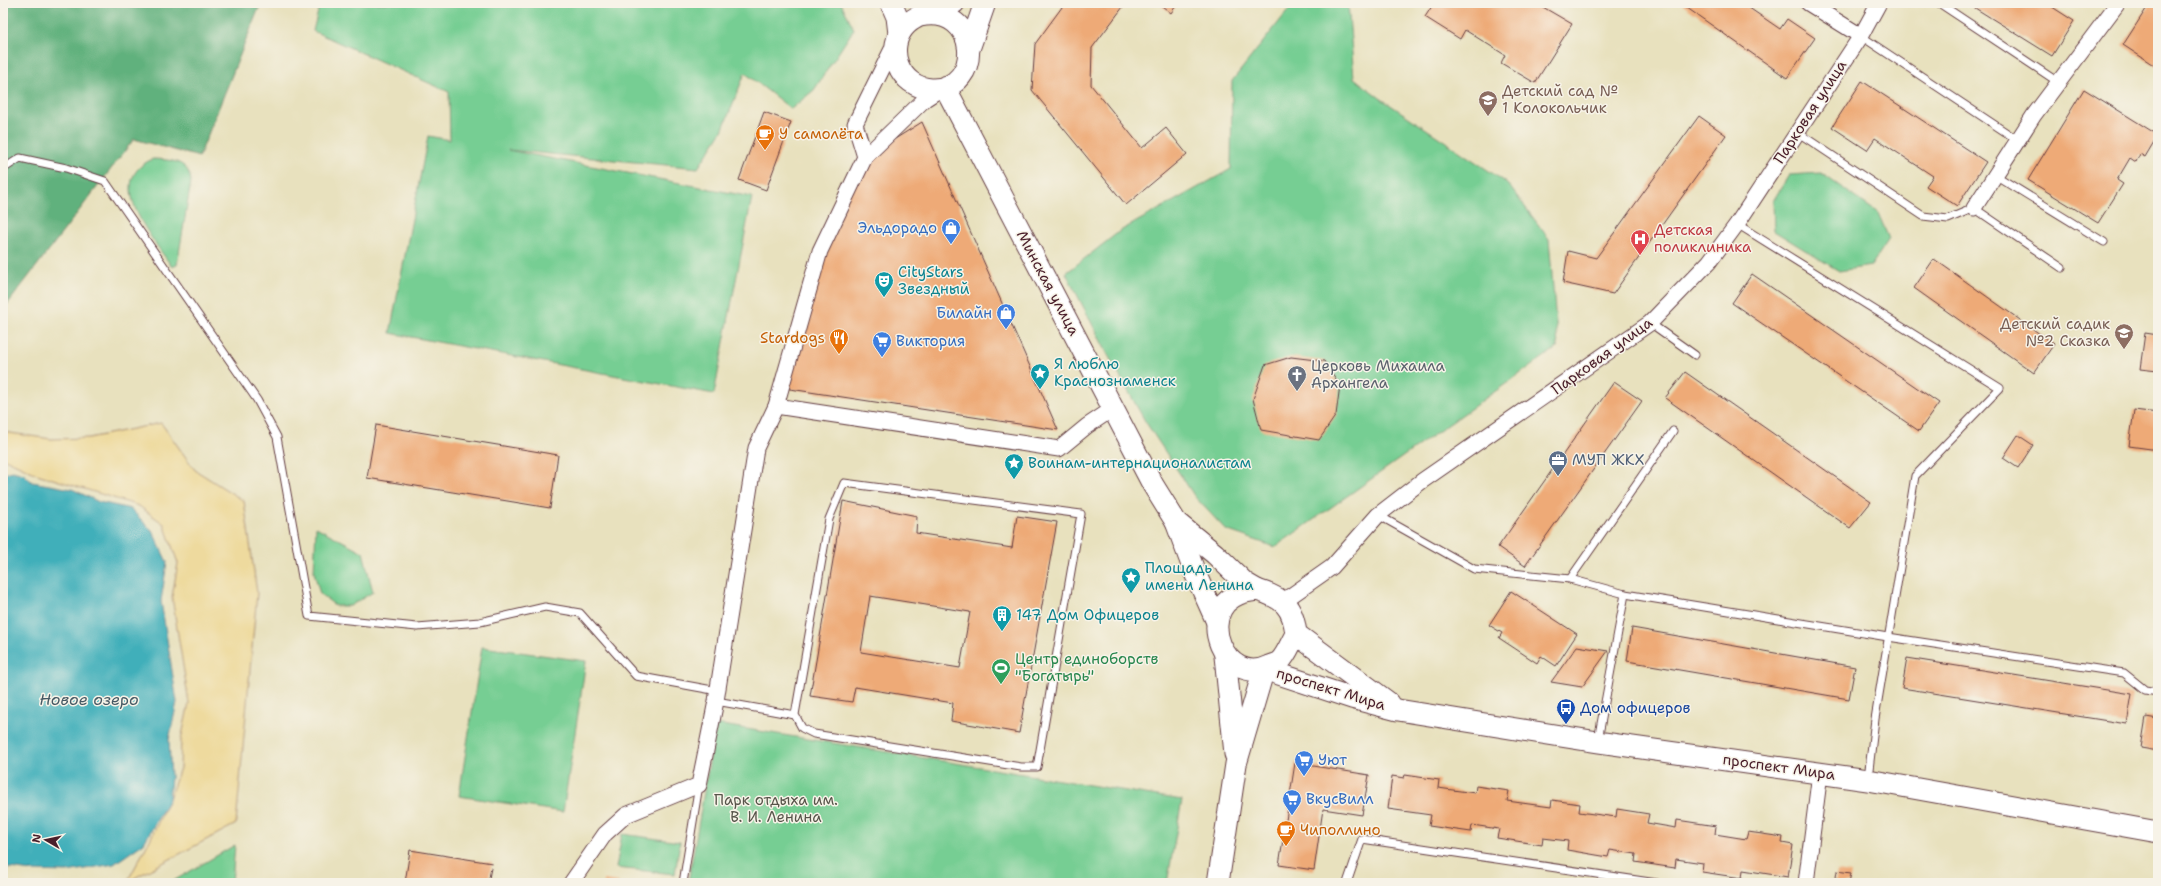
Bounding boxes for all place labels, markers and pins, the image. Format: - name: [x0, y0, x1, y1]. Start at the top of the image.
- place label: Детский сад № 1 Колокольчик: [1502, 81, 1618, 118]
- school or university icon: Детский сад № 1 Колокольчик: [1477, 89, 1499, 117]
- cafe icon: У самолёта: [754, 123, 776, 151]
- place label: У самолёта: [779, 124, 864, 144]
- shop icon: Эльдорадо: [940, 217, 962, 245]
- place label: Эльдорадо: [858, 218, 937, 238]
- place label: Детская поликлиника: [1654, 220, 1752, 257]
- hospital icon: Детская поликлиника: [1629, 228, 1651, 256]
- place label: CityStars Звездный: [898, 262, 970, 299]
- theatre icon: CityStars Звездный: [873, 270, 895, 298]
- shop icon: Билайн: [995, 302, 1017, 330]
- place label: Билайн: [936, 303, 992, 323]
- place label: Детский садик №2 Сказка: [2000, 314, 2111, 351]
- school or university icon: Детский садик №2 Сказка: [2113, 322, 2135, 350]
- restaurant icon: Stardogs: [828, 327, 850, 355]
- place label: Stardogs: [760, 328, 825, 348]
- supermarket icon: Виктория: [871, 330, 893, 358]
- place label: Виктория: [896, 331, 965, 351]
- place label: Я люблю Краснознаменск: [1054, 354, 1176, 391]
- place label: Церковь Михаила Архангела: [1311, 356, 1446, 393]
- place icon: Я люблю Краснознаменск: [1029, 362, 1051, 390]
- church icon: Церковь Михаила Архангела: [1286, 364, 1308, 392]
- office icon: МУП ЖКХ: [1547, 449, 1569, 477]
- place label: МУП ЖКХ: [1572, 450, 1645, 470]
- place icon: Воинам-интернационалистам: [1003, 452, 1025, 480]
- place label: Воинам-интернационалистам: [1028, 453, 1252, 473]
- place label: Площадь имени Ленина: [1145, 558, 1254, 595]
- place icon: Площадь имени Ленина: [1120, 566, 1142, 594]
- building icon: 147 Дом Офицеров: [991, 604, 1013, 632]
- place label: 147 Дом Офицеров: [1016, 605, 1159, 625]
- place label: Центр единоборств "Богатырь": [1015, 649, 1158, 686]
- sports icon: Центр единоборств "Богатырь": [990, 657, 1012, 685]
- bus stop icon: Дом офицеров: [1555, 697, 1577, 725]
- place label: Дом офицеров: [1580, 698, 1691, 718]
- supermarket icon: Уют: [1293, 749, 1315, 777]
- place label: Уют: [1318, 750, 1347, 770]
- supermarket icon: ВкусВилл: [1281, 788, 1303, 816]
- place label: ВкусВилл: [1306, 789, 1374, 809]
- cafe icon: Чиполлино: [1275, 819, 1297, 847]
- place label: Чиполлино: [1300, 820, 1381, 840]

